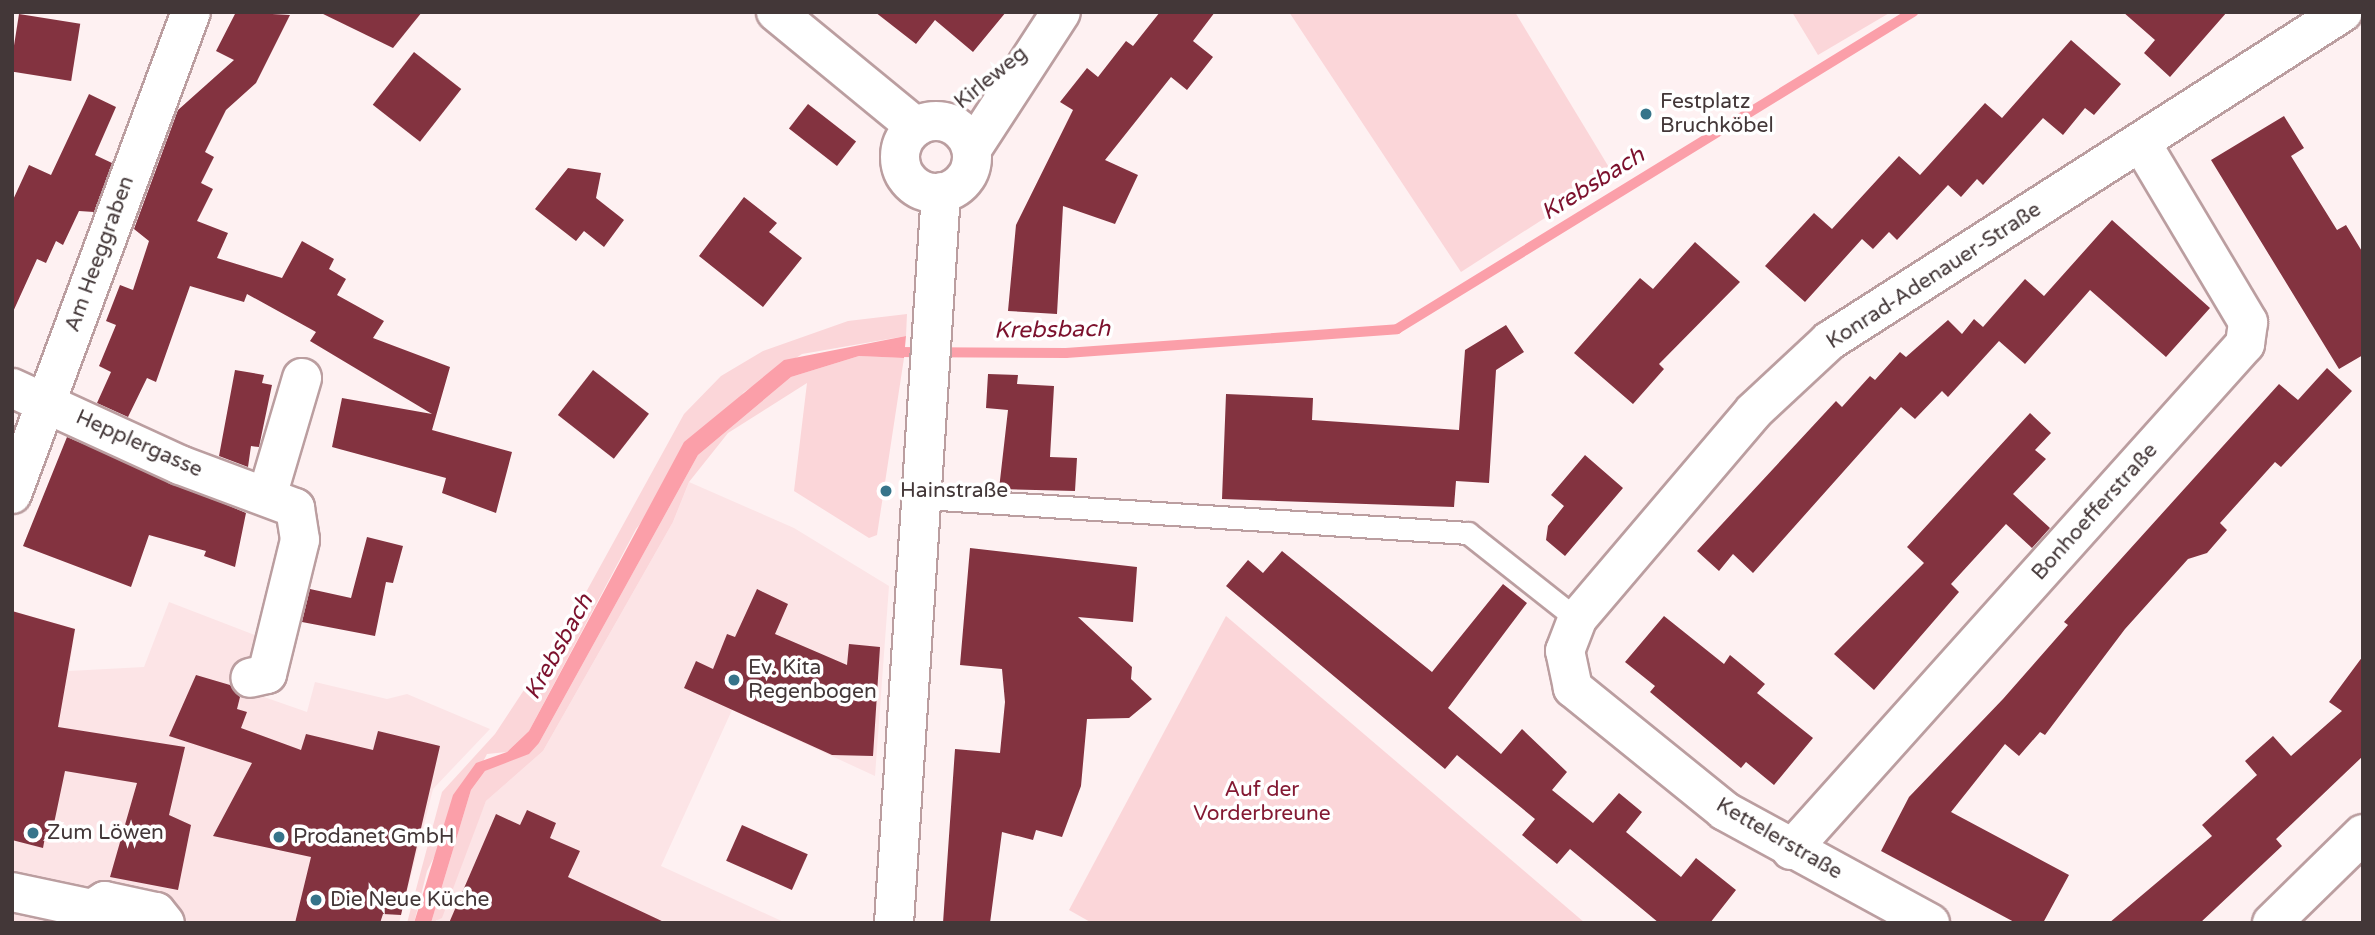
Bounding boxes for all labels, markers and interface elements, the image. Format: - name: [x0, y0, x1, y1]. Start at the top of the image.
- street label: Kirleweg: [950, 41, 1032, 115]
- place label: Festplatz Bruchköbel: [1660, 89, 1774, 139]
- marker: Festplatz Bruchköbel: [1638, 106, 1654, 122]
- water label: Krebsbach: [1536, 142, 1650, 226]
- street label: Am Heeggraben: [60, 173, 140, 335]
- street label: Konrad-Adenauer-Straße: [1822, 197, 2046, 355]
- water label: Krebsbach: [994, 315, 1110, 345]
- street label: Hepplergasse: [72, 405, 206, 483]
- street label: Bonhoefferstraße: [2027, 438, 2163, 586]
- place label: Hainstraße: [900, 478, 1008, 504]
- marker: Hainstraße: [878, 483, 894, 499]
- water label: Krebsbach: [519, 590, 599, 704]
- place label: Ev. Kita Regenbogen: [748, 655, 877, 705]
- marker: Ev. Kita Regenbogen: [726, 672, 742, 688]
- park label: Auf der Vorderbreune: [1193, 777, 1331, 827]
- street label: Kettelerstraße: [1711, 793, 1847, 885]
- place label: Zum Löwen: [47, 820, 164, 846]
- place label: Prodanet GmbH: [293, 824, 455, 850]
- marker: Zum Löwen: [25, 825, 41, 841]
- marker: Prodanet GmbH: [271, 829, 287, 845]
- place label: Die Neue Küche: [330, 887, 489, 913]
- marker: Die Neue Küche: [308, 892, 324, 908]

